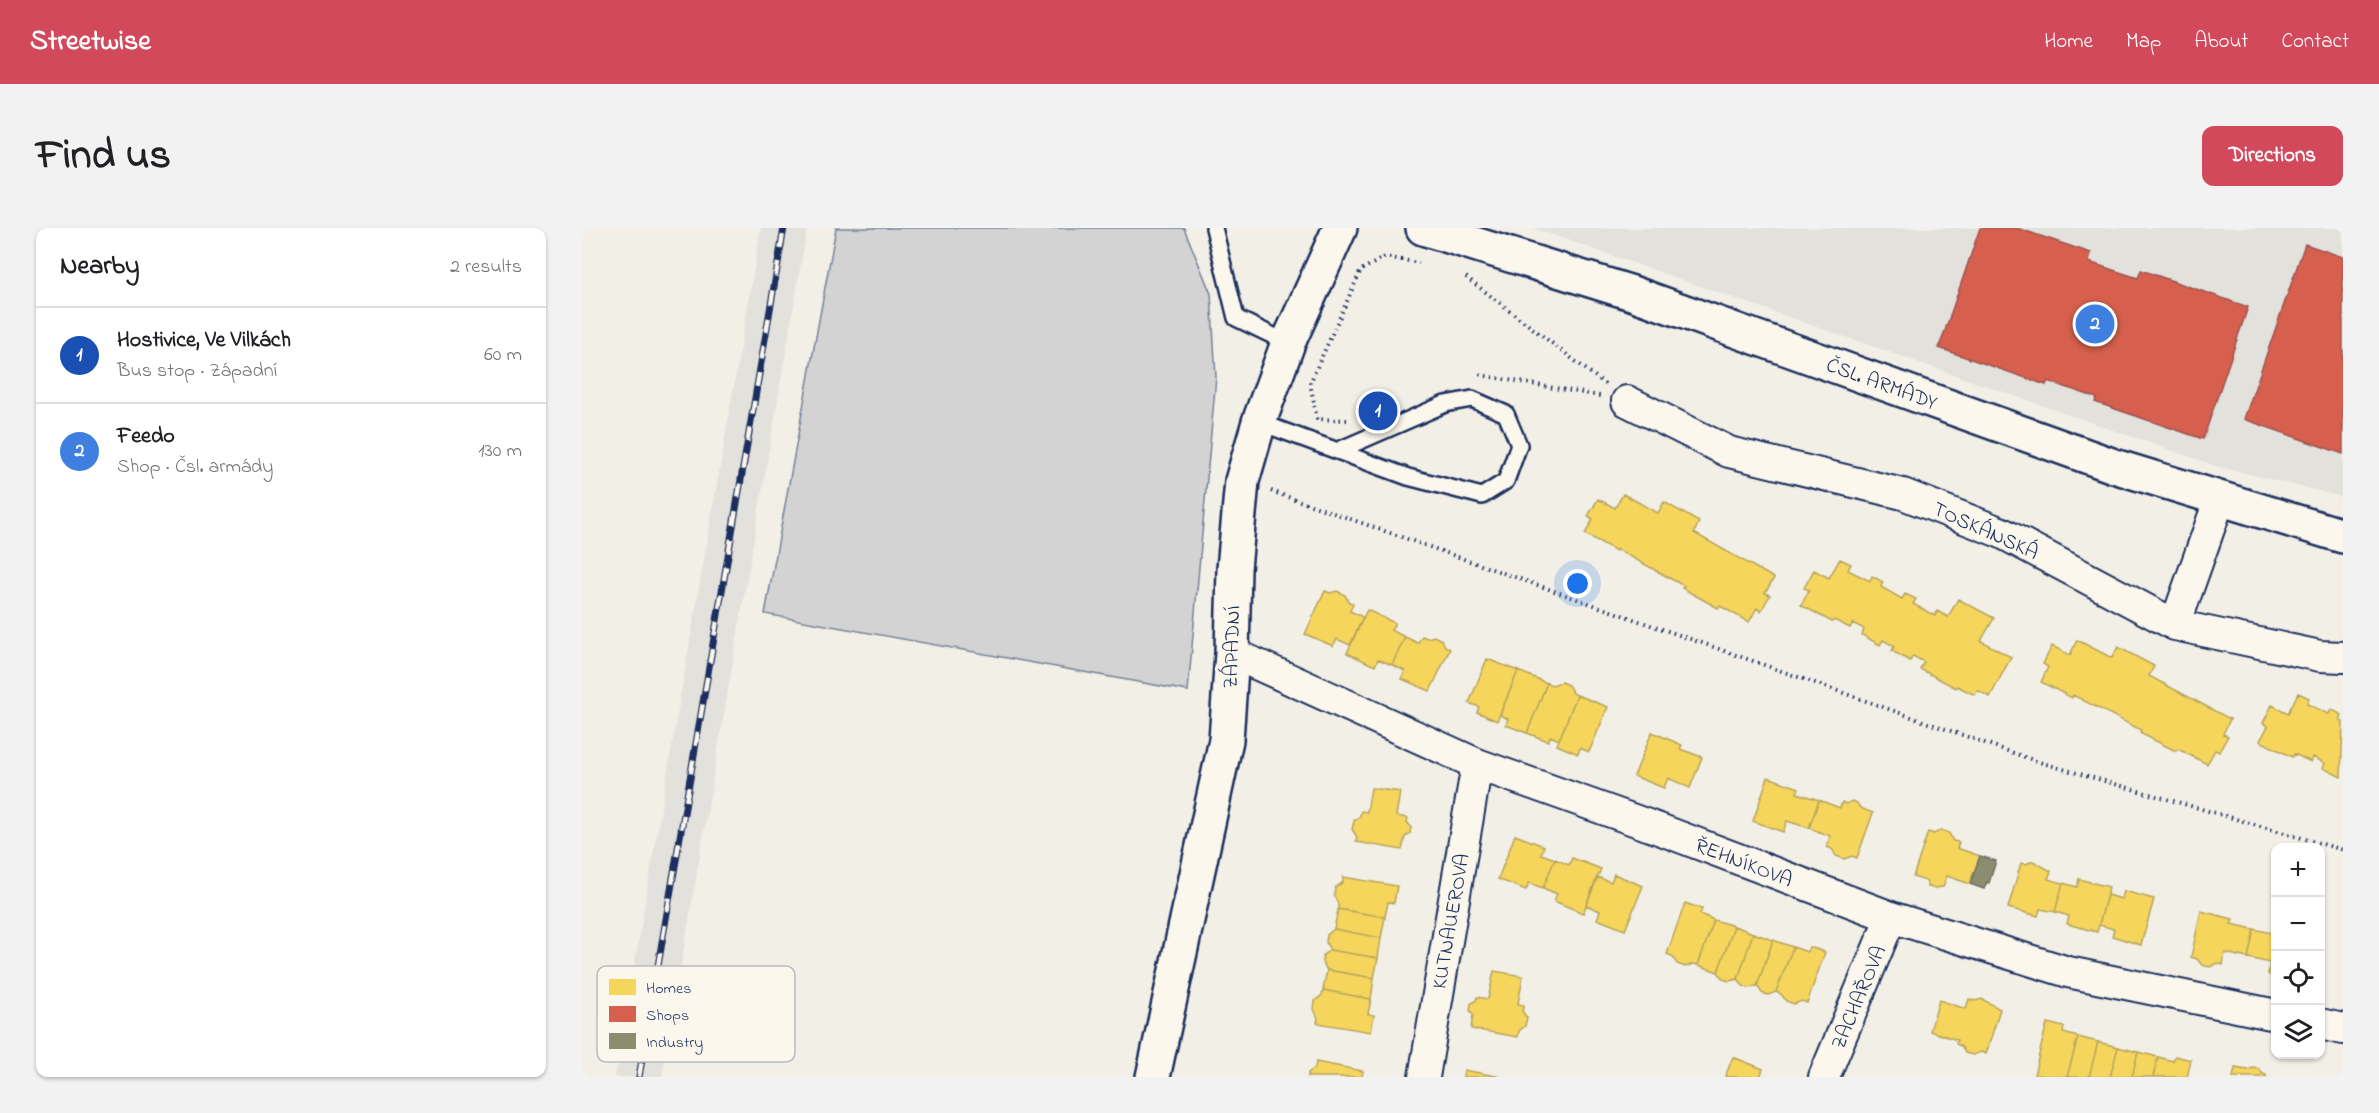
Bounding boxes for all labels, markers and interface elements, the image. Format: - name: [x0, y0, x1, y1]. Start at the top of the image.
- text: Streetwise: [30, 22, 151, 63]
- text: Home: [2044, 27, 2093, 57]
- text: Map: [2126, 27, 2161, 57]
- text: About: [2194, 27, 2248, 57]
- text: Contact: [2281, 27, 2349, 57]
- text: Find us: [36, 126, 171, 187]
- button: Directions: [2202, 126, 2343, 186]
- text: Nearby: [60, 248, 139, 286]
- text: 2 results: [450, 253, 522, 282]
- pin: 2: [2076, 302, 2114, 346]
- text: Hostivice, Ve Vilkách: [117, 325, 291, 357]
- text: 1: [76, 341, 83, 370]
- text: 60 m: [484, 341, 522, 370]
- street label: ČSL. ARMÁDY: [1822, 350, 1942, 419]
- text: Bus stop · Západní: [117, 357, 277, 386]
- pin: 1: [1358, 388, 1398, 434]
- text: Feedo: [117, 421, 175, 453]
- text: 2: [75, 437, 84, 466]
- text: 130 m: [478, 437, 522, 466]
- text: Shop · Čsl. armády: [117, 453, 273, 482]
- street label: TOSKÁNSKÁ: [1927, 494, 2043, 569]
- your location: [1563, 569, 1592, 598]
- street label: ZÁPADNÍ: [1216, 605, 1249, 689]
- street label: ŘEHNÍKOVA: [1690, 832, 1796, 896]
- map controls: [2271, 843, 2325, 1059]
- button: +: [2271, 843, 2325, 897]
- street label: KUTNAUEROVA: [1425, 851, 1479, 991]
- button: −: [2271, 897, 2325, 951]
- street label: ZACHAŘOVA: [1825, 941, 1895, 1054]
- button: locate: [2271, 951, 2325, 1005]
- legend: [597, 966, 795, 1062]
- text: Homes: [646, 977, 691, 1001]
- text: Shops: [646, 1004, 689, 1028]
- button: layers: [2271, 1005, 2325, 1059]
- text: Industry: [646, 1031, 703, 1055]

